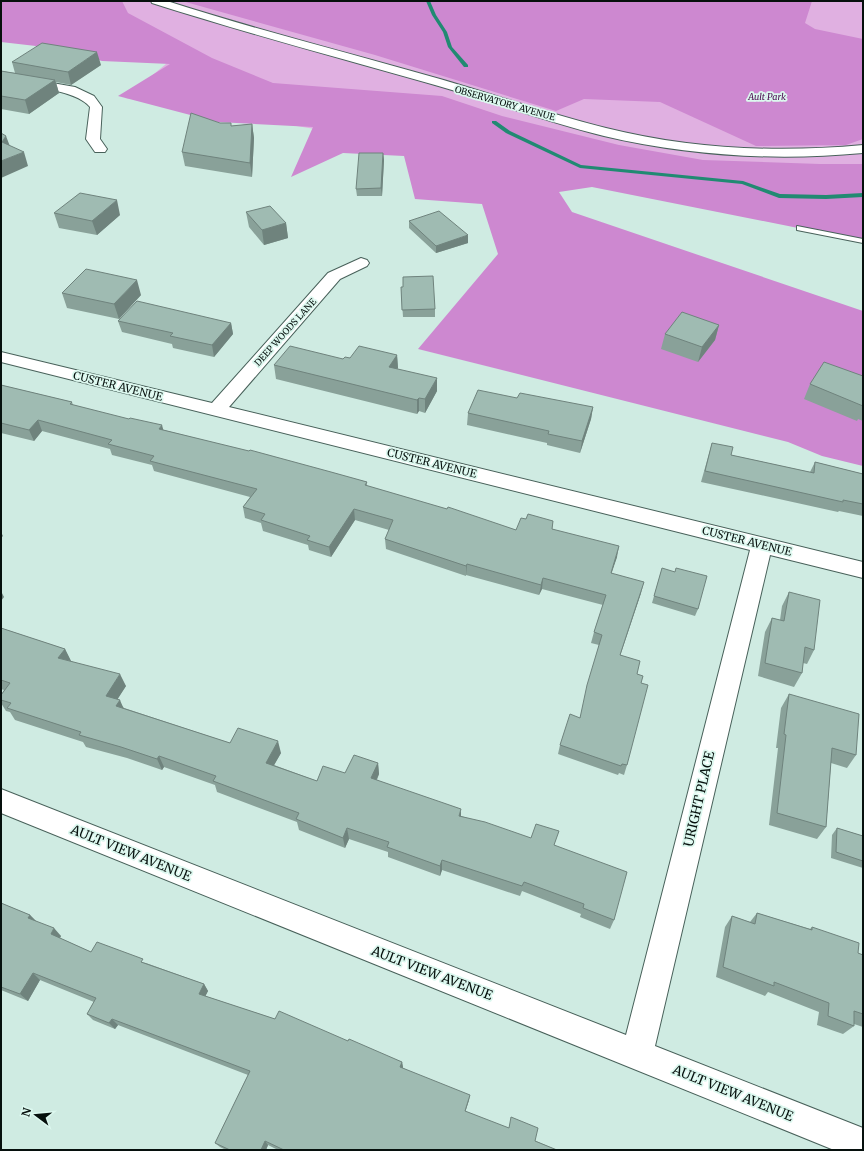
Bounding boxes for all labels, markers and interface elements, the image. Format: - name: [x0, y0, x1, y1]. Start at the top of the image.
- street label: OBSERVATORY AVENUE: [454, 83, 557, 123]
- park label: Ault Park: [747, 91, 786, 102]
- street label: DEEP WOODS LANE: [252, 296, 318, 368]
- street label: CUSTER AVENUE: [72, 368, 164, 404]
- street label: CUSTER AVENUE: [386, 445, 478, 481]
- street label: CUSTER AVENUE: [701, 523, 793, 559]
- street label: URIGHT PLACE: [680, 749, 718, 848]
- street label: AULT VIEW AVENUE: [67, 821, 194, 885]
- street label: AULT VIEW AVENUE: [368, 942, 496, 1004]
- street label: AULT VIEW AVENUE: [669, 1061, 796, 1125]
- north arrow: [16, 1095, 56, 1135]
- text: N: [18, 1106, 34, 1118]

